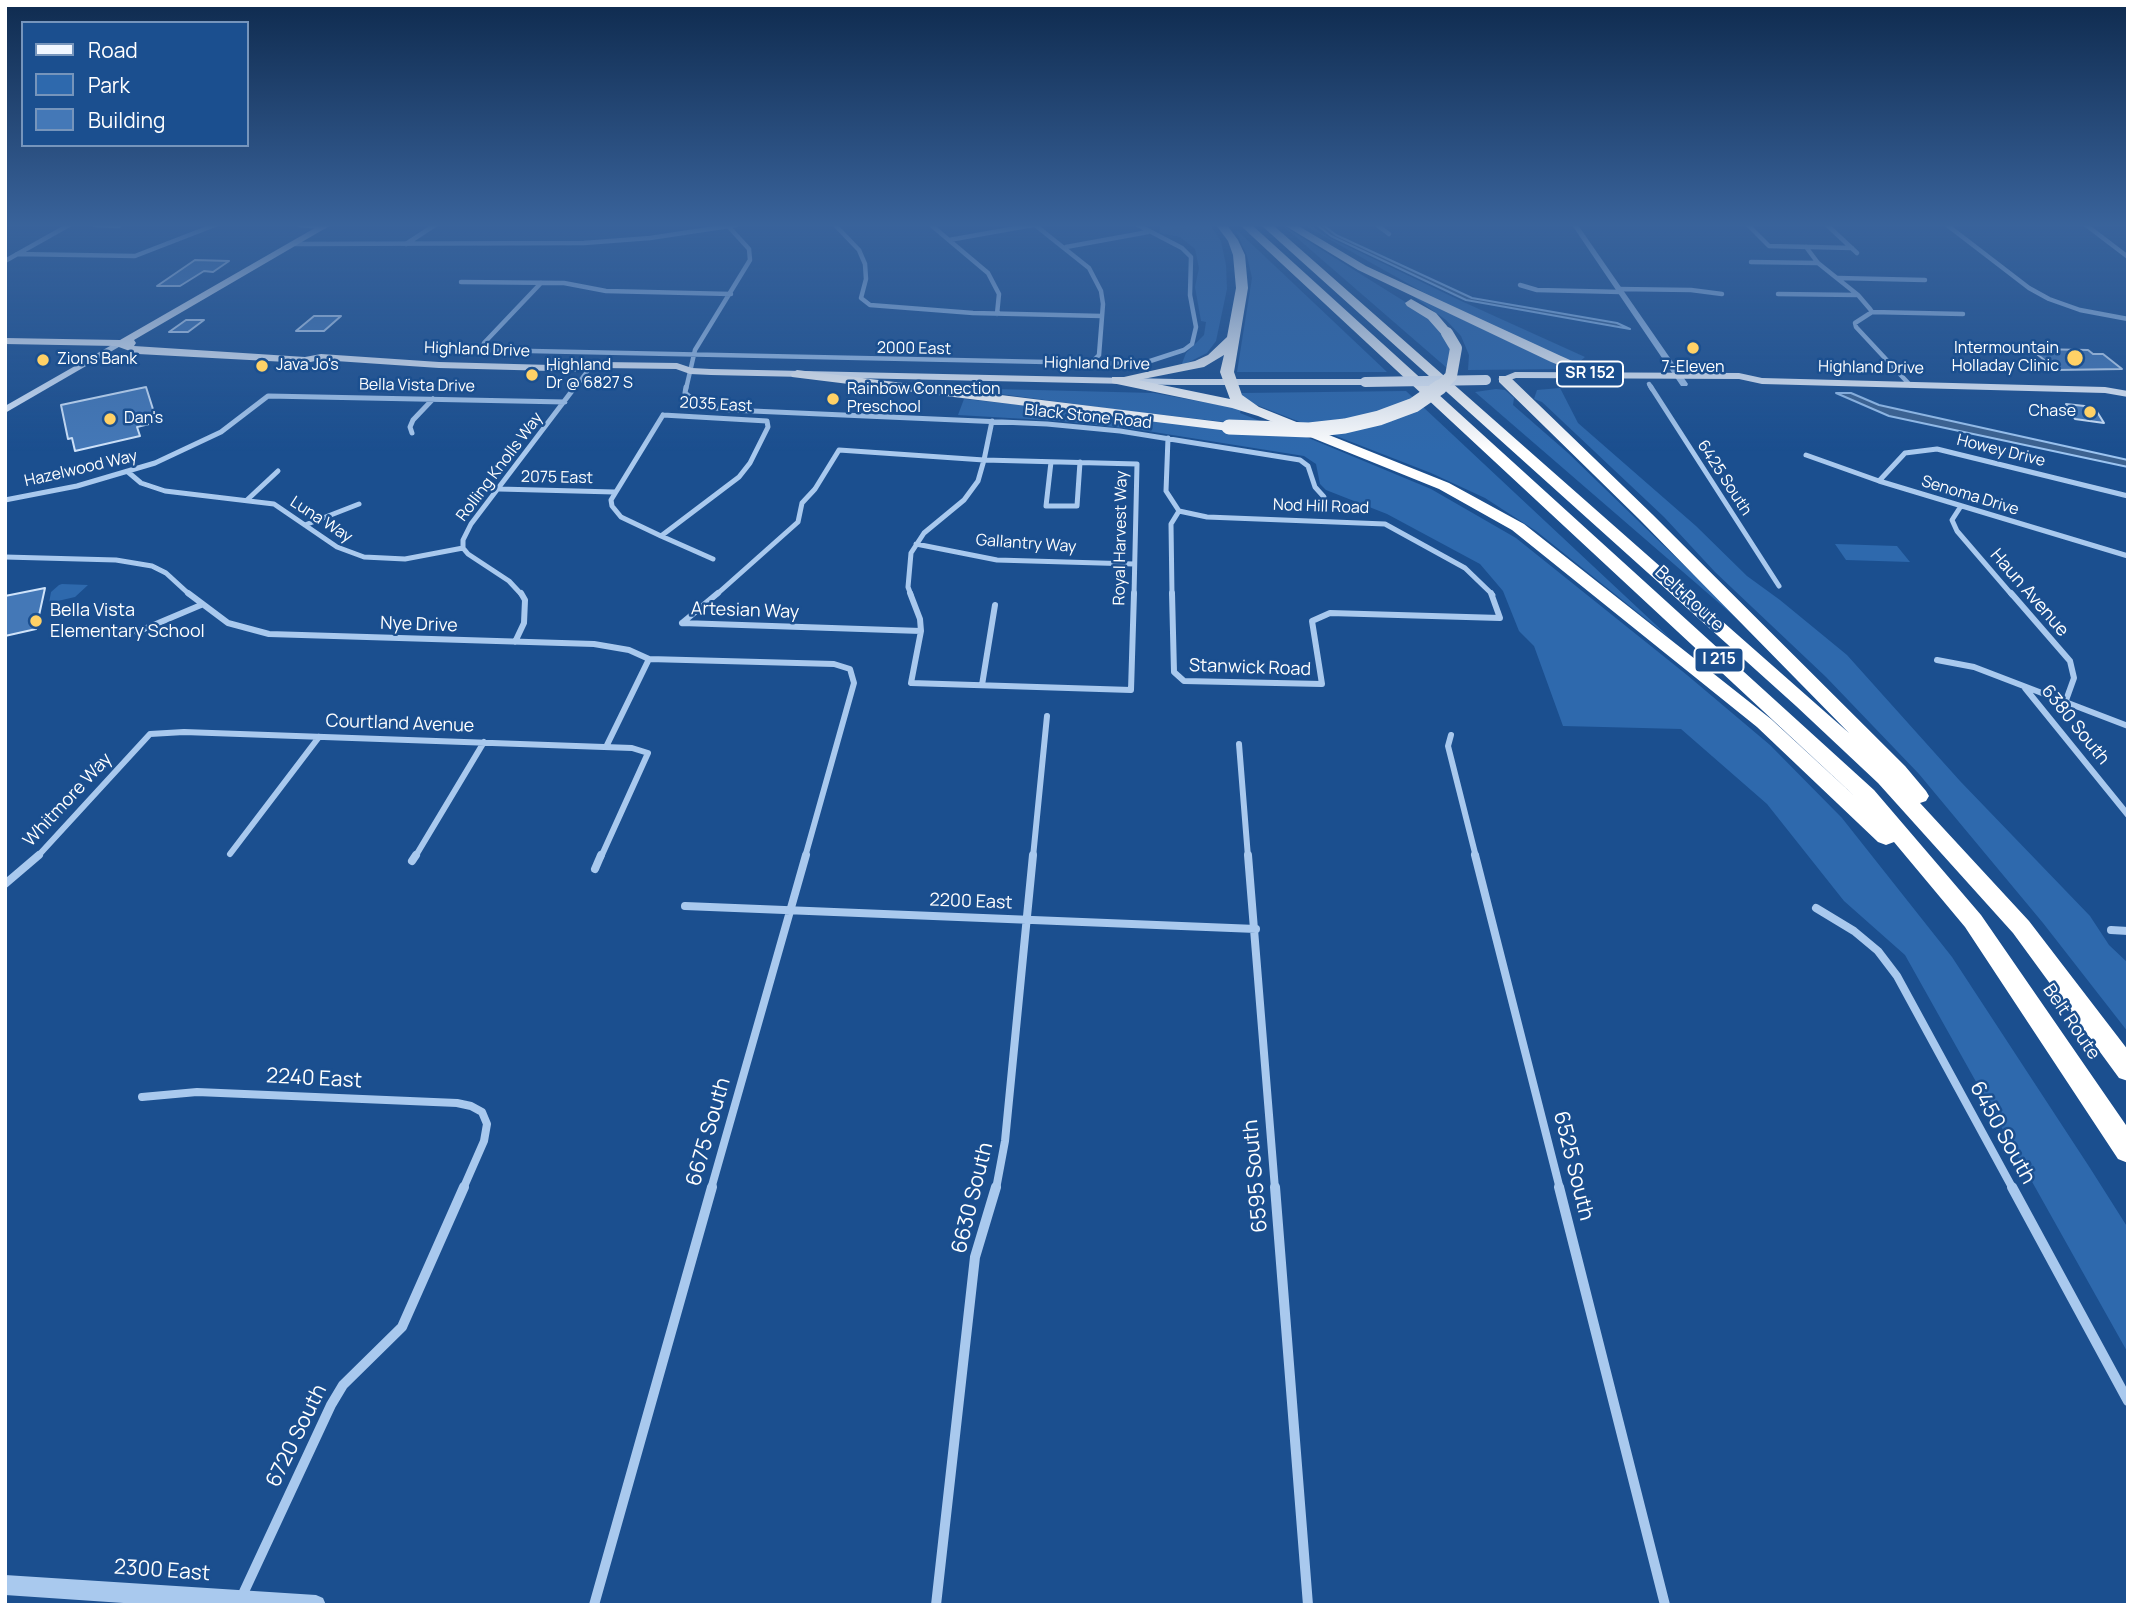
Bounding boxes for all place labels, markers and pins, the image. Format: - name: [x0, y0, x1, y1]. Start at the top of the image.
- place label: Intermountain Holladay Clinic: [1952, 339, 2059, 377]
- marker: 7-Eleven: [1685, 340, 1701, 356]
- marker: Intermountain Holladay Clinic: [2065, 348, 2085, 368]
- place label: Zions Bank: [57, 350, 137, 370]
- marker: Zions Bank: [35, 352, 51, 368]
- place label: Java Jo's: [276, 356, 339, 376]
- place label: Highland Dr @ 6827 S: [546, 356, 633, 394]
- marker: Java Jo's: [254, 358, 270, 374]
- place label: 7-Eleven: [1662, 358, 1724, 378]
- marker: Highland Dr @ 6827 S: [524, 367, 540, 383]
- place label: Rainbow Connection Preschool: [847, 380, 1000, 418]
- marker: Rainbow Connection Preschool: [825, 391, 841, 407]
- place label: Chase: [2028, 402, 2076, 422]
- marker: Chase: [2082, 404, 2098, 420]
- place label: Dan's: [124, 409, 163, 429]
- marker: Dan's: [102, 411, 118, 427]
- place label: Bella Vista Elementary School: [50, 600, 205, 642]
- marker: Bella Vista Elementary School: [28, 613, 44, 629]

